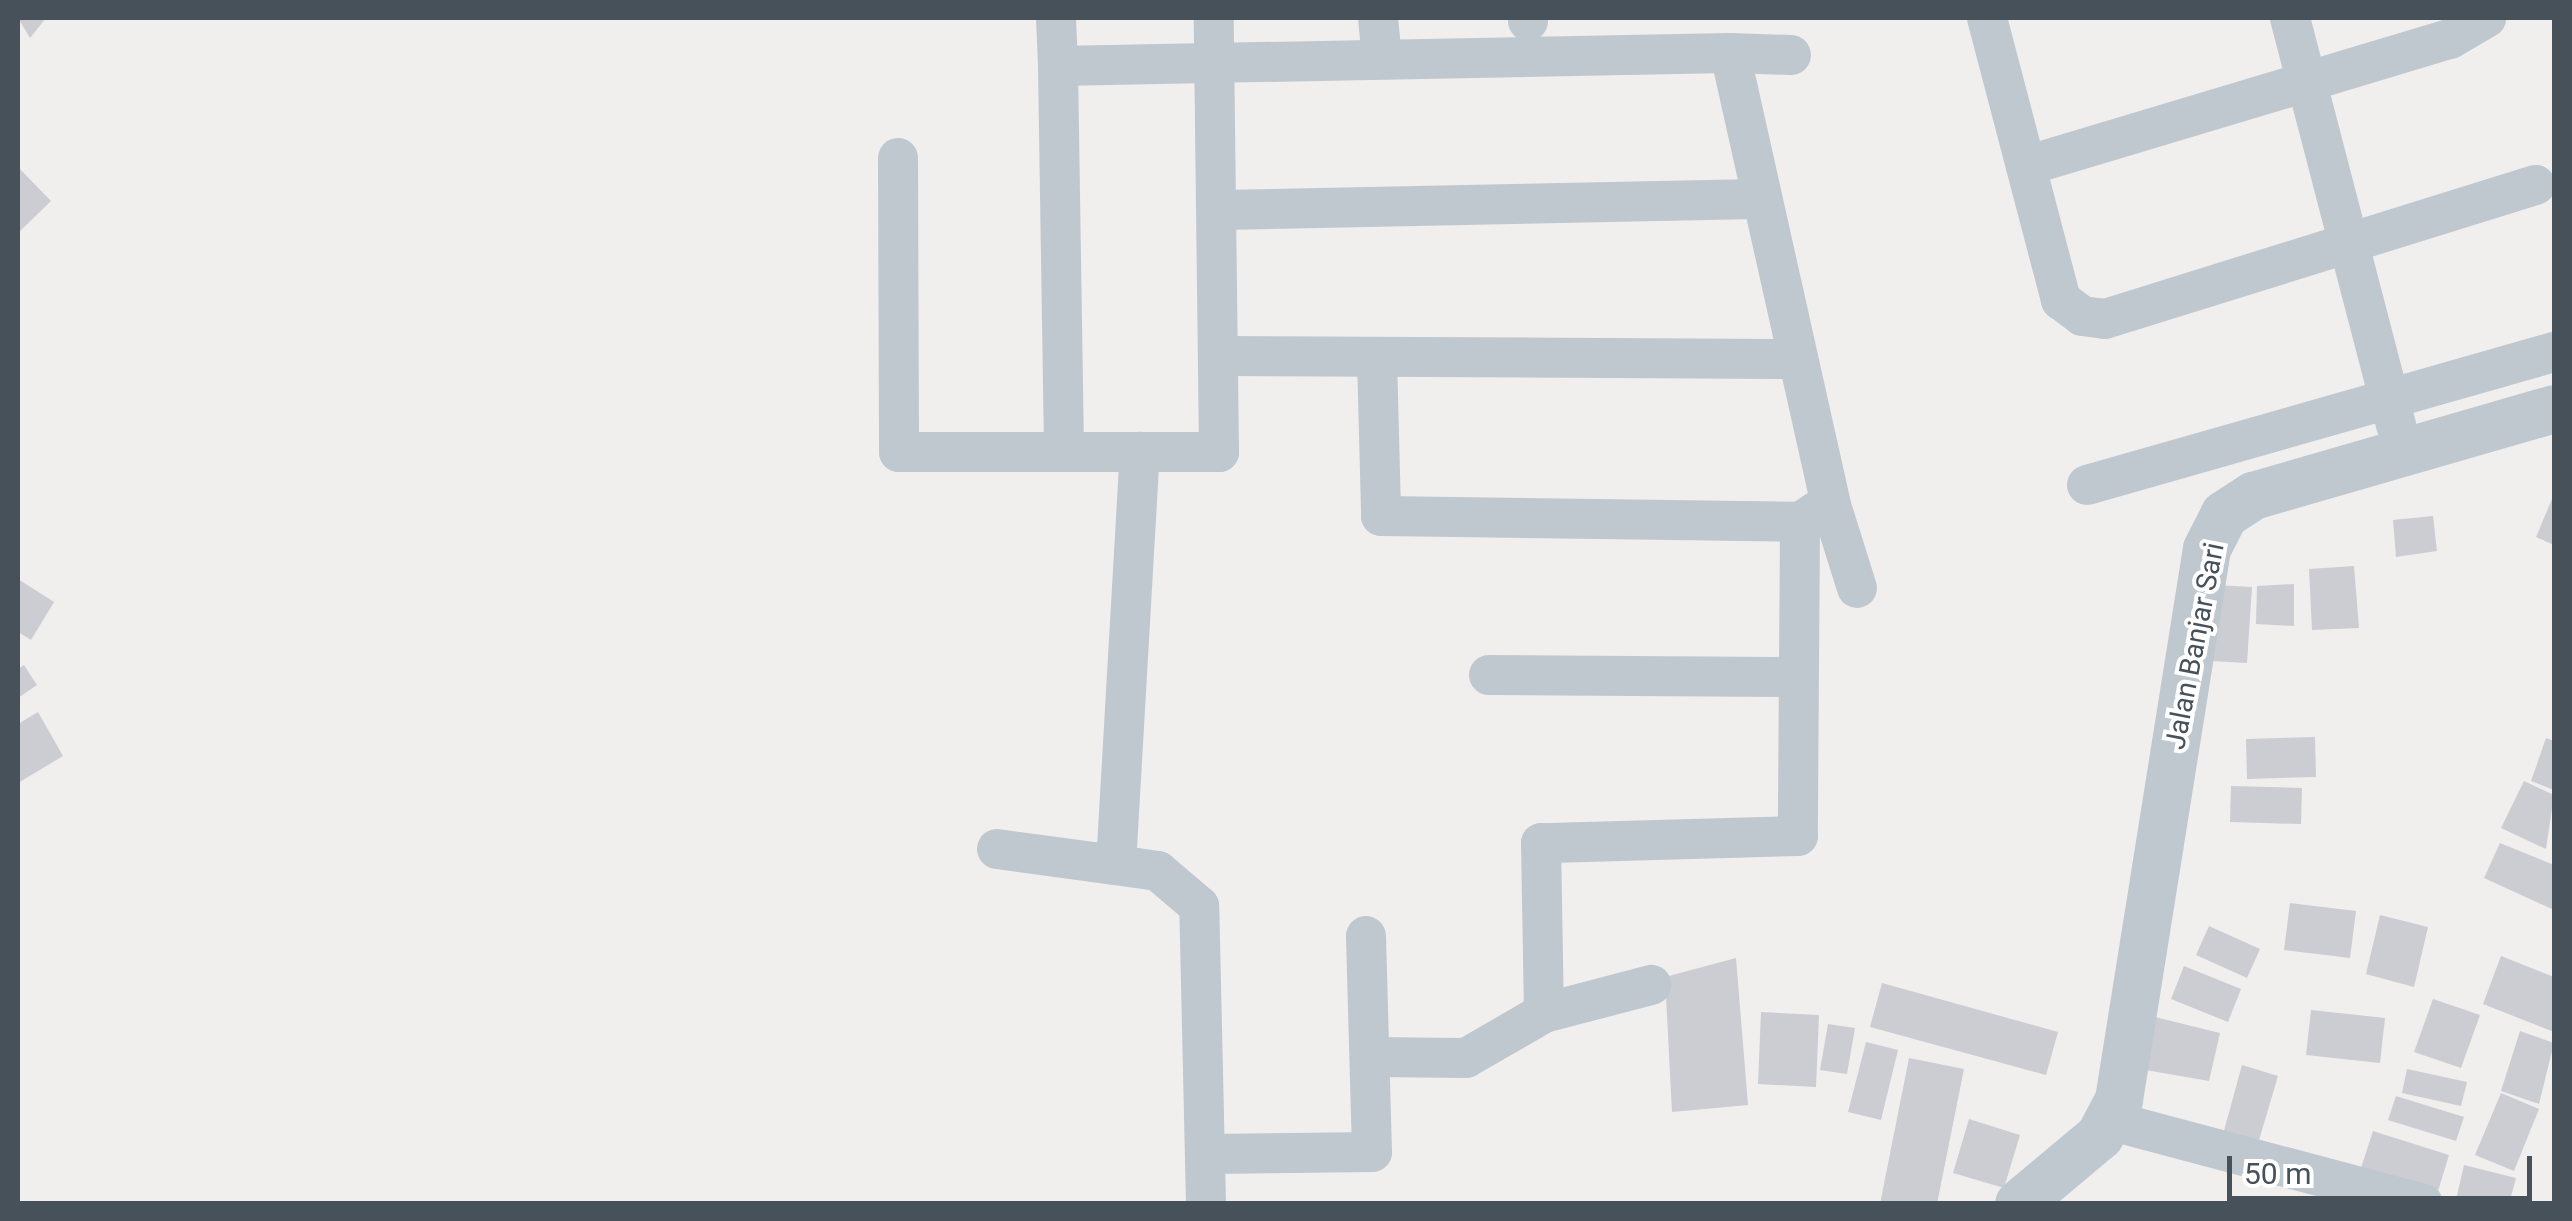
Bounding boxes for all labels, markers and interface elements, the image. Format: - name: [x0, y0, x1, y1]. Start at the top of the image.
- street label: Jalan Banjar Sari: [2158, 540, 2232, 752]
- scale bar: [2232, 1136, 2537, 1198]
- text: 50 m: [2244, 1156, 2311, 1191]

